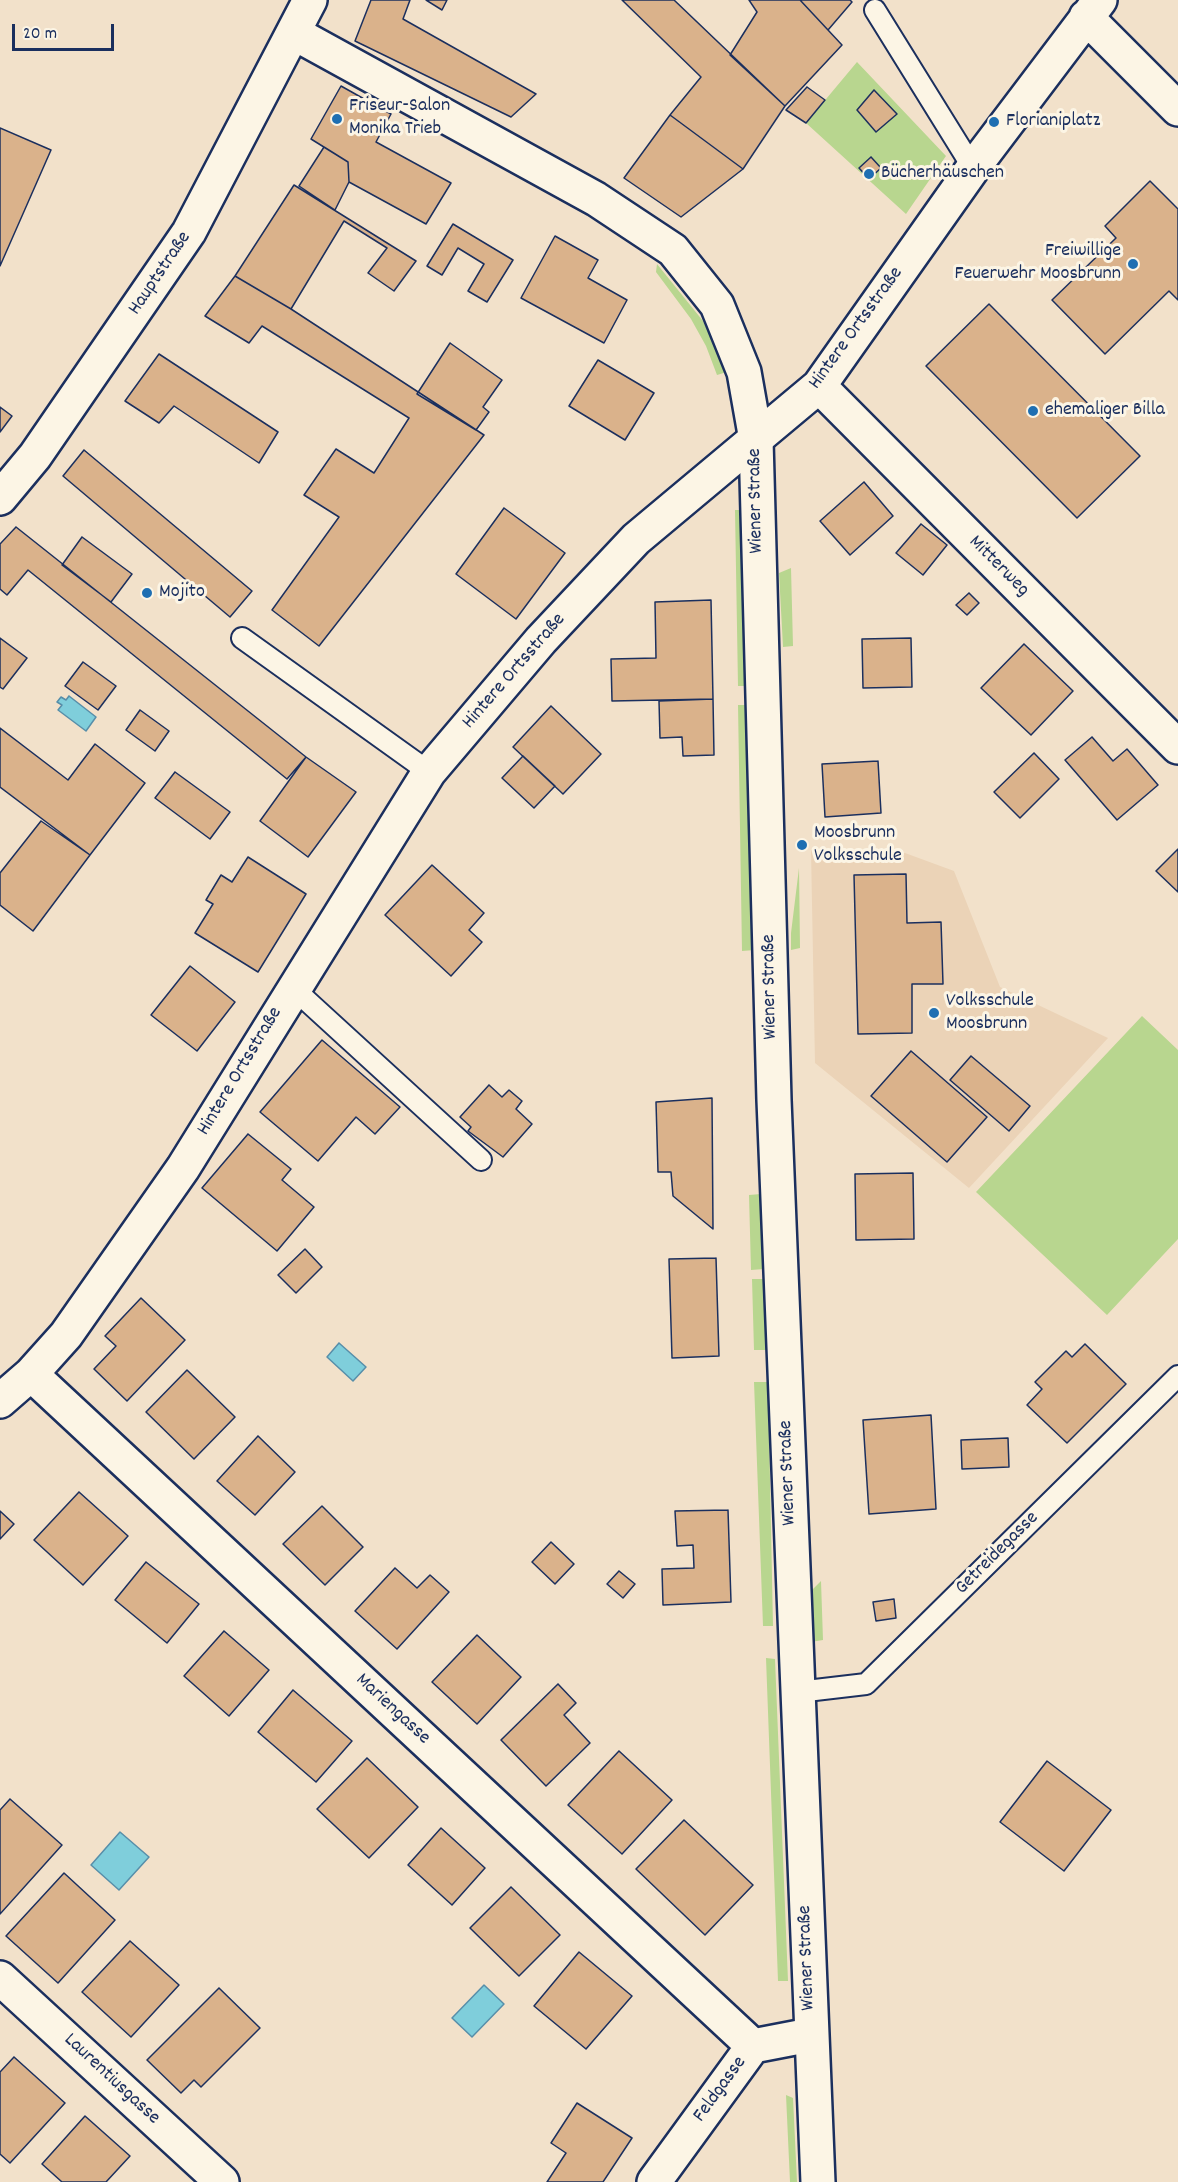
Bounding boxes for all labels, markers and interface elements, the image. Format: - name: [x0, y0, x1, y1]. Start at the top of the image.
- scale bar: [15, 12, 117, 50]
- text: 20 m: [23, 22, 57, 47]
- place label: Friseur-Salon Monika Trieb: [349, 95, 450, 142]
- place label: Florianiplatz: [1006, 110, 1100, 134]
- marker: Friseur-Salon Monika Trieb: [330, 112, 344, 126]
- marker: Florianiplatz: [987, 115, 1001, 129]
- place label: Bücherhäuschen: [881, 162, 1004, 186]
- marker: Bücherhäuschen: [862, 167, 876, 181]
- street label: Hauptstraße: [124, 228, 198, 320]
- place label: Freiwillige Feuerwehr Moosbrunn: [954, 240, 1121, 287]
- marker: Freiwillige Feuerwehr Moosbrunn: [1126, 257, 1140, 271]
- street label: Hintere Ortsstraße: [804, 263, 910, 395]
- place label: ehemaliger Billa: [1045, 399, 1165, 423]
- marker: ehemaliger Billa: [1026, 404, 1040, 418]
- street label: Wiener Straße: [744, 448, 770, 554]
- street label: Mitterweg: [962, 531, 1034, 603]
- place label: Mojito: [159, 581, 205, 605]
- marker: Mojito: [140, 586, 154, 600]
- street label: Hintere Ortsstraße: [458, 609, 572, 735]
- place label: Moosbrunn Volksschule: [814, 822, 902, 869]
- marker: Moosbrunn Volksschule: [795, 838, 809, 852]
- street label: Wiener Straße: [758, 934, 784, 1040]
- place label: Volksschule Moosbrunn: [946, 990, 1034, 1037]
- street label: Hintere Ortsstraße: [193, 1003, 289, 1141]
- marker: Volksschule Moosbrunn: [927, 1006, 941, 1020]
- street label: Wiener Straße: [775, 1420, 803, 1526]
- street label: Getreidegasse: [951, 1507, 1045, 1601]
- street label: Mariengasse: [349, 1669, 435, 1751]
- street label: Wiener Straße: [794, 1905, 822, 2011]
- street label: Laurentiusgasse: [58, 2029, 164, 2131]
- street label: Feldgasse: [689, 2052, 753, 2128]

